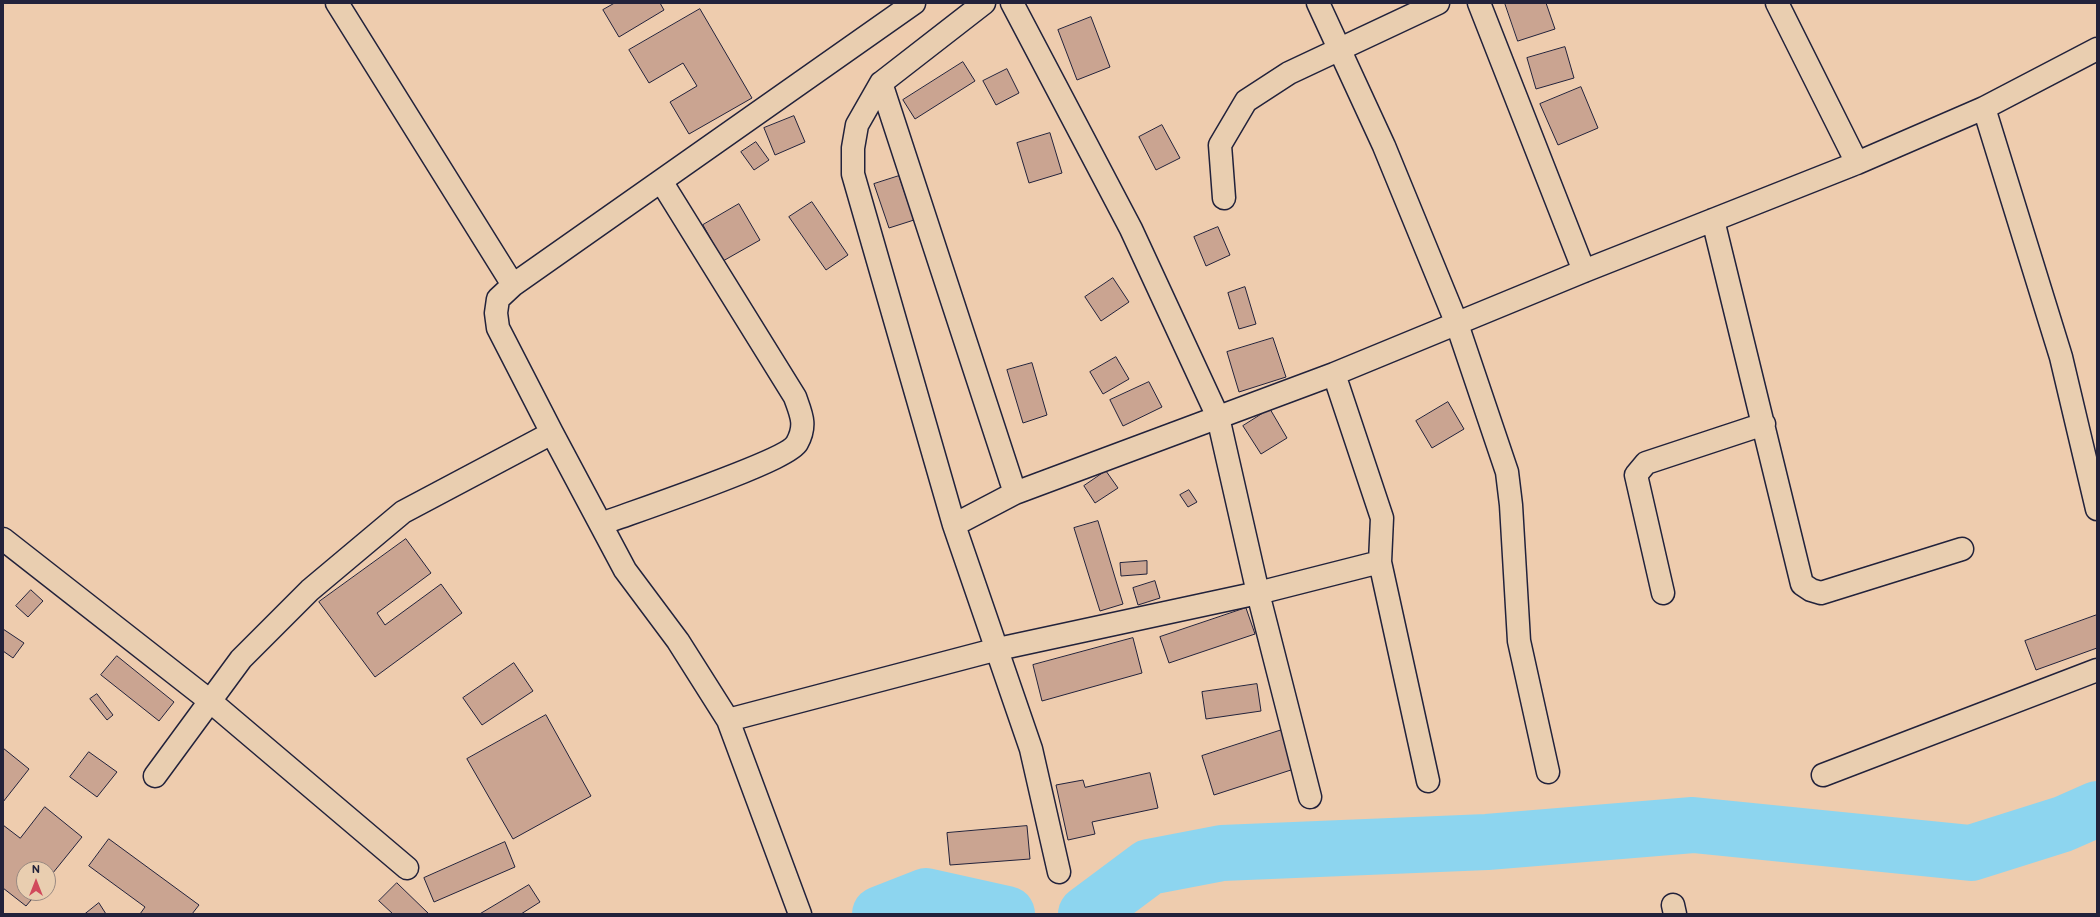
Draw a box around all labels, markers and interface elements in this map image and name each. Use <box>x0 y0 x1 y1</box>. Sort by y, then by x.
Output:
north arrow <box>16 861 56 901</box>
text: N <box>32 863 40 876</box>

